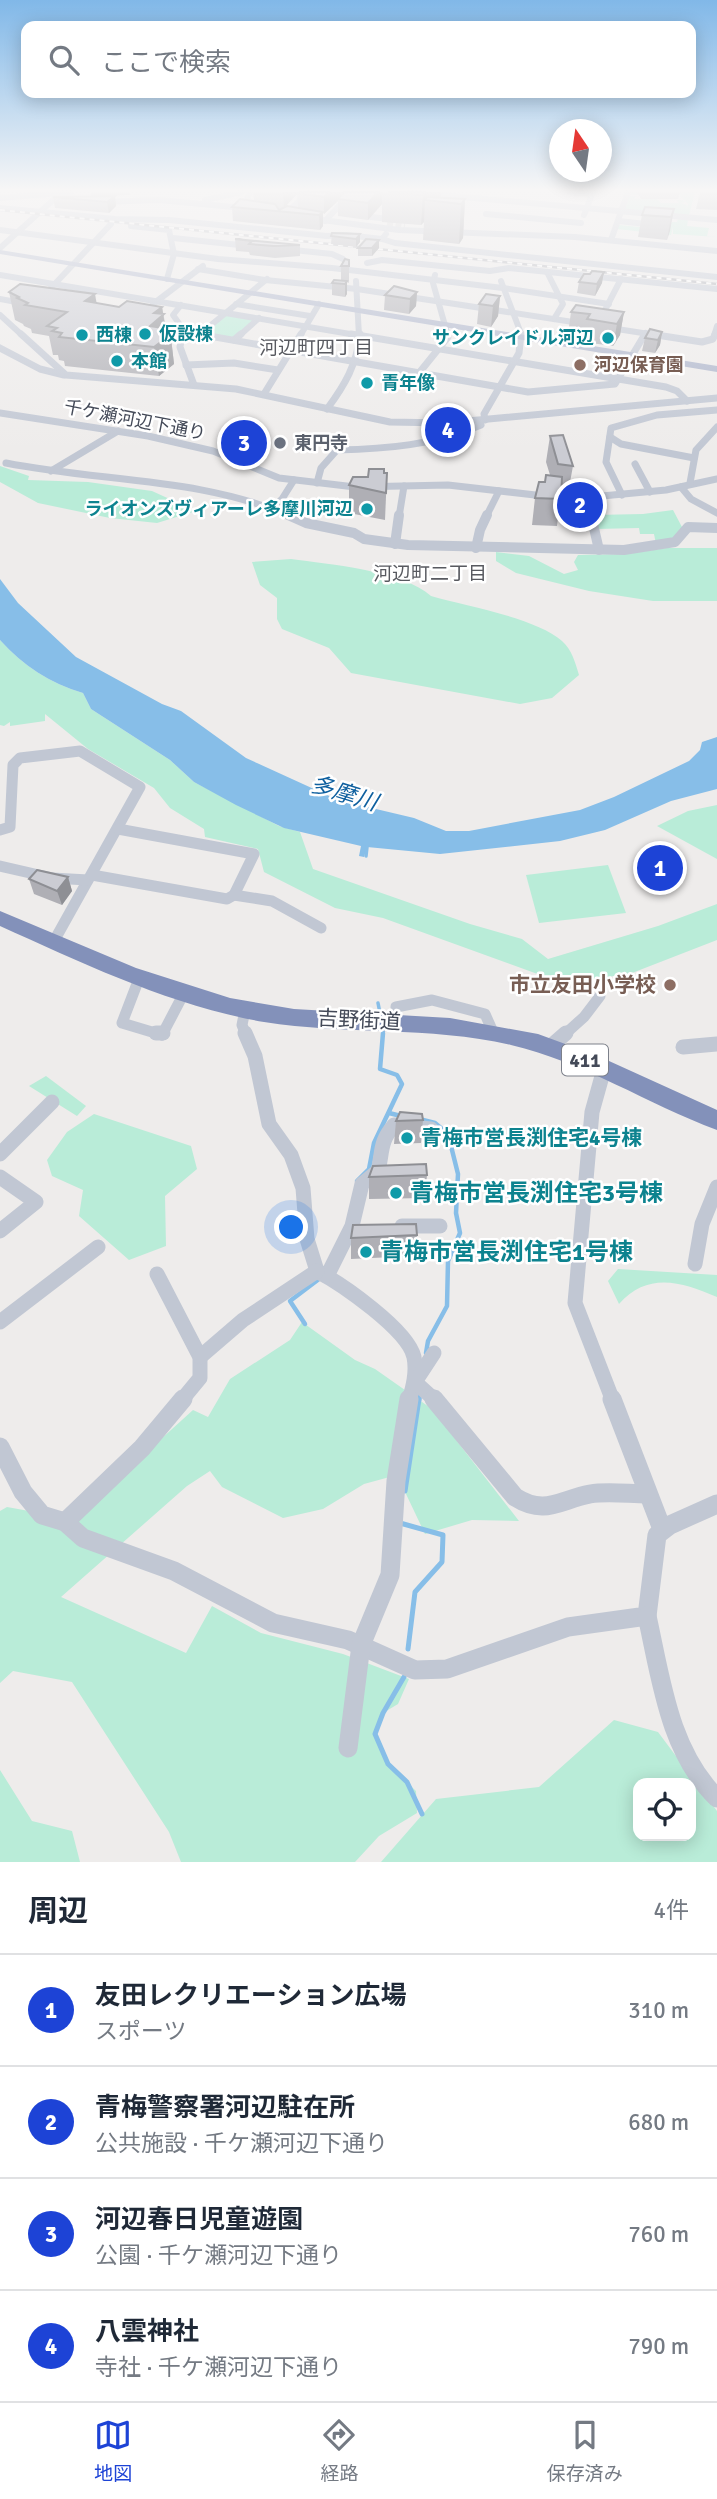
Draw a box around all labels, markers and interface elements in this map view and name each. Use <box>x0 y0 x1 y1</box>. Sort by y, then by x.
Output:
search box <box>21 21 696 98</box>
icon: search <box>45 41 83 79</box>
text: ここで検索 <box>101 47 231 79</box>
north arrow <box>549 119 612 182</box>
place label: 仮設棟 <box>159 323 213 345</box>
place label: 西棟 <box>96 324 132 346</box>
marker: 仮設棟 <box>137 326 153 342</box>
marker: 西棟 <box>74 327 90 343</box>
place label: サンクレイドル河辺 <box>432 327 594 349</box>
marker: サンクレイドル河辺 <box>600 330 616 346</box>
district label: 河辺町四丁目 <box>259 336 373 360</box>
place label: 本館 <box>131 350 167 372</box>
marker: 本館 <box>109 353 125 369</box>
place label: 河辺保育園 <box>594 354 684 376</box>
marker: 河辺保育園 <box>572 357 588 373</box>
place label: 青年像 <box>381 372 435 394</box>
marker: 青年像 <box>359 375 375 391</box>
street label: 千ケ瀬河辺下通り <box>62 395 208 445</box>
pin: 4 <box>425 404 471 456</box>
pin: 3 <box>221 417 267 469</box>
place label: 東円寺 <box>294 432 348 454</box>
marker: 東円寺 <box>272 435 288 451</box>
pin: 2 <box>557 479 603 531</box>
place label: ライオンズヴィアーレ多摩川河辺 <box>84 498 353 520</box>
marker: ライオンズヴィアーレ多摩川河辺 <box>359 501 375 517</box>
district label: 河辺町二丁目 <box>373 562 487 586</box>
water label: 多摩川 <box>307 770 384 818</box>
pin: 1 <box>637 842 683 894</box>
place label: 市立友田小学校 <box>509 972 656 998</box>
marker: 市立友田小学校 <box>662 977 678 993</box>
street label: 吉野街道 <box>316 1005 402 1035</box>
road number: 411 <box>562 1044 608 1076</box>
place label: 青梅市営長渕住宅4号棟 <box>421 1125 642 1151</box>
marker: 青梅市営長渕住宅4号棟 <box>399 1130 415 1146</box>
place label: 青梅市営長渕住宅3号棟 <box>410 1178 663 1208</box>
marker: 青梅市営長渕住宅3号棟 <box>388 1185 404 1201</box>
your location <box>274 1210 308 1244</box>
place label: 青梅市営長渕住宅1号棟 <box>380 1237 633 1267</box>
marker: 青梅市営長渕住宅1号棟 <box>358 1244 374 1260</box>
map controls <box>633 1778 696 1841</box>
button: locate <box>633 1778 696 1841</box>
text: 周辺 <box>28 1893 88 1930</box>
text: 4件 <box>654 1896 689 1925</box>
text: 友田レクリエーション広場 <box>95 1980 406 2012</box>
text: 1 <box>45 1996 57 2025</box>
text: 310 m <box>628 1996 689 2025</box>
text: スポーツ <box>95 2017 187 2046</box>
text: 青梅警察署河辺駐在所 <box>95 2092 355 2124</box>
text: 2 <box>45 2108 57 2137</box>
text: 680 m <box>628 2108 689 2137</box>
text: 公共施設 · 千ケ瀬河辺下通り <box>95 2129 388 2158</box>
text: 河辺春日児童遊園 <box>95 2204 303 2236</box>
text: 3 <box>45 2220 57 2249</box>
text: 760 m <box>628 2220 689 2249</box>
text: 公園 · 千ケ瀬河辺下通り <box>95 2241 342 2270</box>
text: 八雲神社 <box>95 2316 199 2348</box>
text: 4 <box>45 2332 57 2361</box>
text: 790 m <box>628 2332 689 2361</box>
text: 寺社 · 千ケ瀬河辺下通り <box>95 2353 342 2382</box>
tab: 地図 <box>94 2416 132 2486</box>
tab: 経路 <box>320 2416 359 2486</box>
tab: 保存済み <box>547 2416 623 2486</box>

